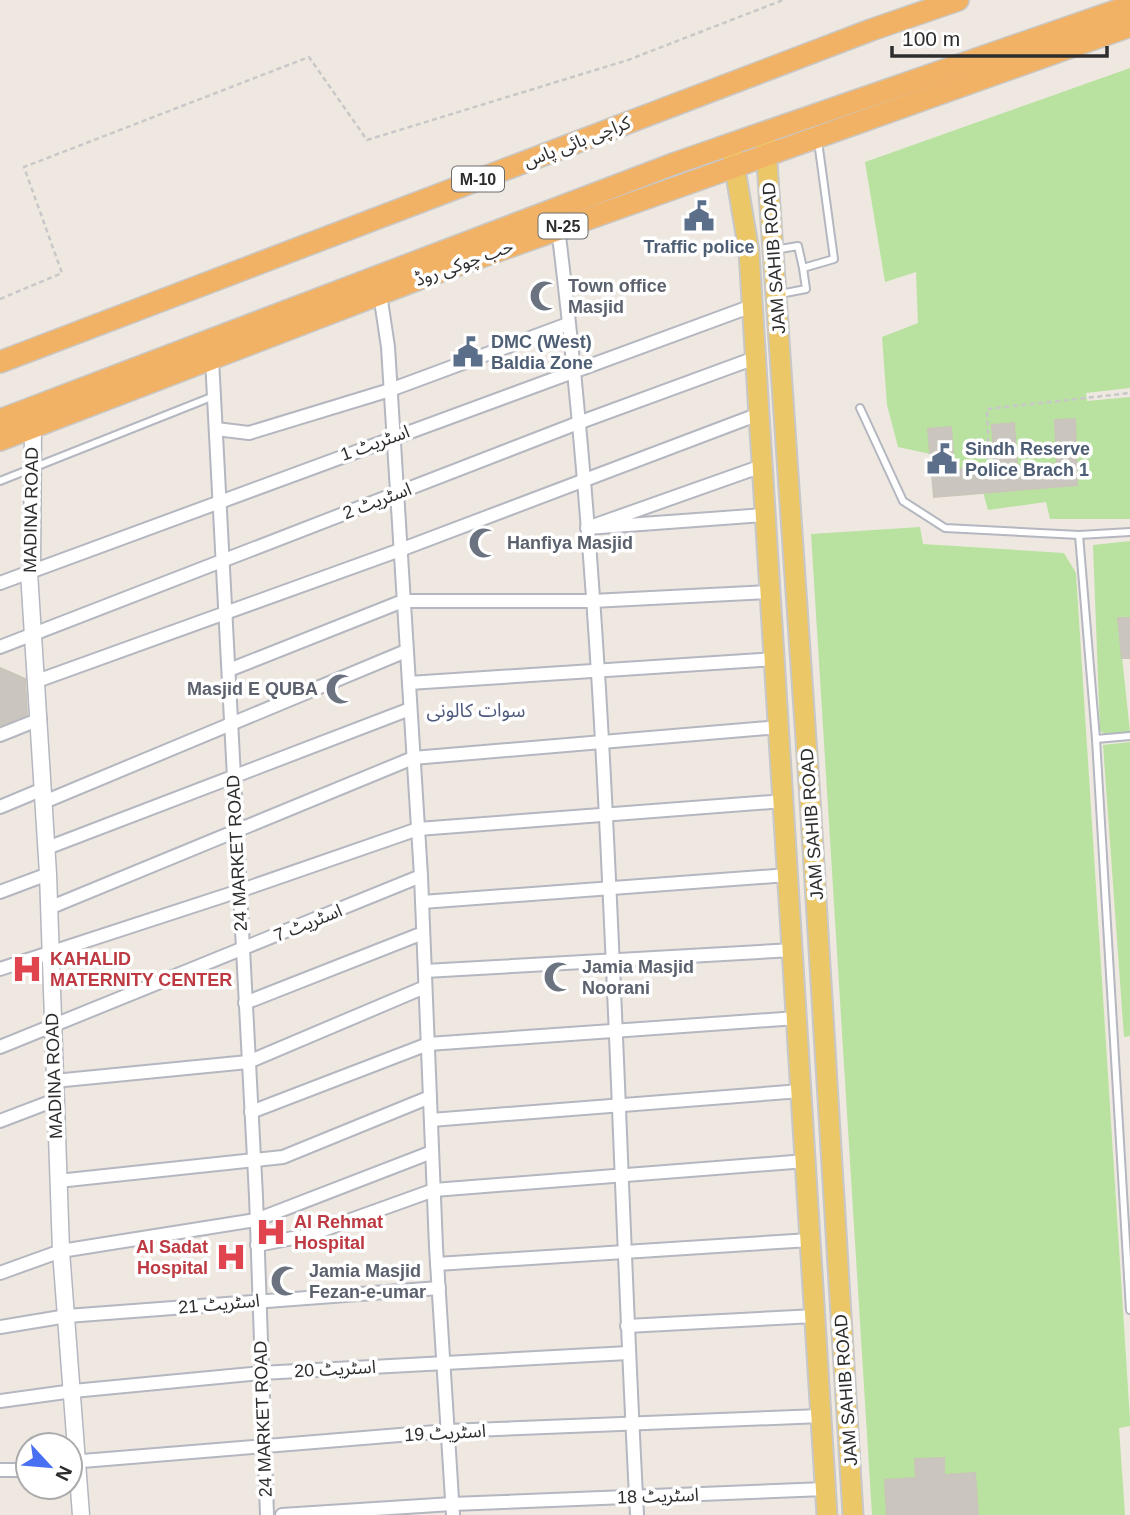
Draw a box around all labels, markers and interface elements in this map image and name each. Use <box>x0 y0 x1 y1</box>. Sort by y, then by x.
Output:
scale bar <box>892 14 1107 58</box>
text: 100 m <box>902 27 960 50</box>
street label: کراچی بائی پاس <box>521 112 634 173</box>
road number: M-10 <box>452 167 504 192</box>
street label: JAM SAHIB ROAD <box>759 181 789 335</box>
public building icon: Traffic police <box>682 199 716 233</box>
road number: N-25 <box>538 214 588 238</box>
street label: حب چوکی روڈ <box>412 236 516 291</box>
place label: Traffic police <box>643 237 755 257</box>
place label: Town office Masjid <box>568 276 667 317</box>
mosque icon: Town office Masjid <box>528 279 562 313</box>
place label: DMC (West) Baldia Zone <box>491 332 593 373</box>
public building icon: DMC (West) Baldia Zone <box>451 335 485 369</box>
street label: اسٹریٹ 1 <box>338 421 412 466</box>
place label: Sindh Reserve Police Brach 1 <box>965 439 1090 480</box>
public building icon: Sindh Reserve Police Brach 1 <box>925 442 959 476</box>
street label: MADINA ROAD <box>20 447 42 573</box>
street label: اسٹریٹ 2 <box>340 479 414 524</box>
mosque icon: Hanfiya Masjid <box>467 526 501 560</box>
place label: Hanfiya Masjid <box>507 533 633 553</box>
mosque icon: Masjid E QUBA <box>324 672 358 706</box>
place label: Masjid E QUBA <box>187 679 318 699</box>
district label: سوات کالونی <box>427 700 525 722</box>
street label: JAM SAHIB ROAD <box>797 747 827 901</box>
street label: 24 MARKET ROAD <box>223 774 251 932</box>
street label: اسٹریٹ 7 <box>271 900 345 947</box>
place label: KAHALID MATERNITY CENTER <box>50 949 232 990</box>
hospital icon: KAHALID MATERNITY CENTER <box>10 952 44 986</box>
place label: Jamia Masjid Noorani <box>582 957 694 998</box>
mosque icon: Jamia Masjid Noorani <box>542 960 576 994</box>
street label: MADINA ROAD <box>42 1013 66 1139</box>
place label: Al Rehmat Hospital <box>294 1212 383 1253</box>
hospital icon: Al Rehmat Hospital <box>254 1215 288 1249</box>
place label: Al Sadat Hospital <box>136 1237 208 1278</box>
hospital icon: Al Sadat Hospital <box>214 1240 248 1274</box>
place label: Jamia Masjid Fezan-e-umar <box>309 1261 426 1302</box>
mosque icon: Jamia Masjid Fezan-e-umar <box>269 1264 303 1298</box>
street label: اسٹریٹ 21 <box>177 1290 261 1319</box>
street label: JAM SAHIB ROAD <box>831 1313 861 1467</box>
street label: 24 MARKET ROAD <box>250 1340 276 1498</box>
street label: اسٹریٹ 20 <box>294 1357 376 1382</box>
street label: اسٹریٹ 19 <box>404 1421 486 1446</box>
north arrow <box>14 1431 84 1501</box>
text: N <box>51 1462 76 1484</box>
street label: اسٹریٹ 18 <box>617 1485 699 1508</box>

